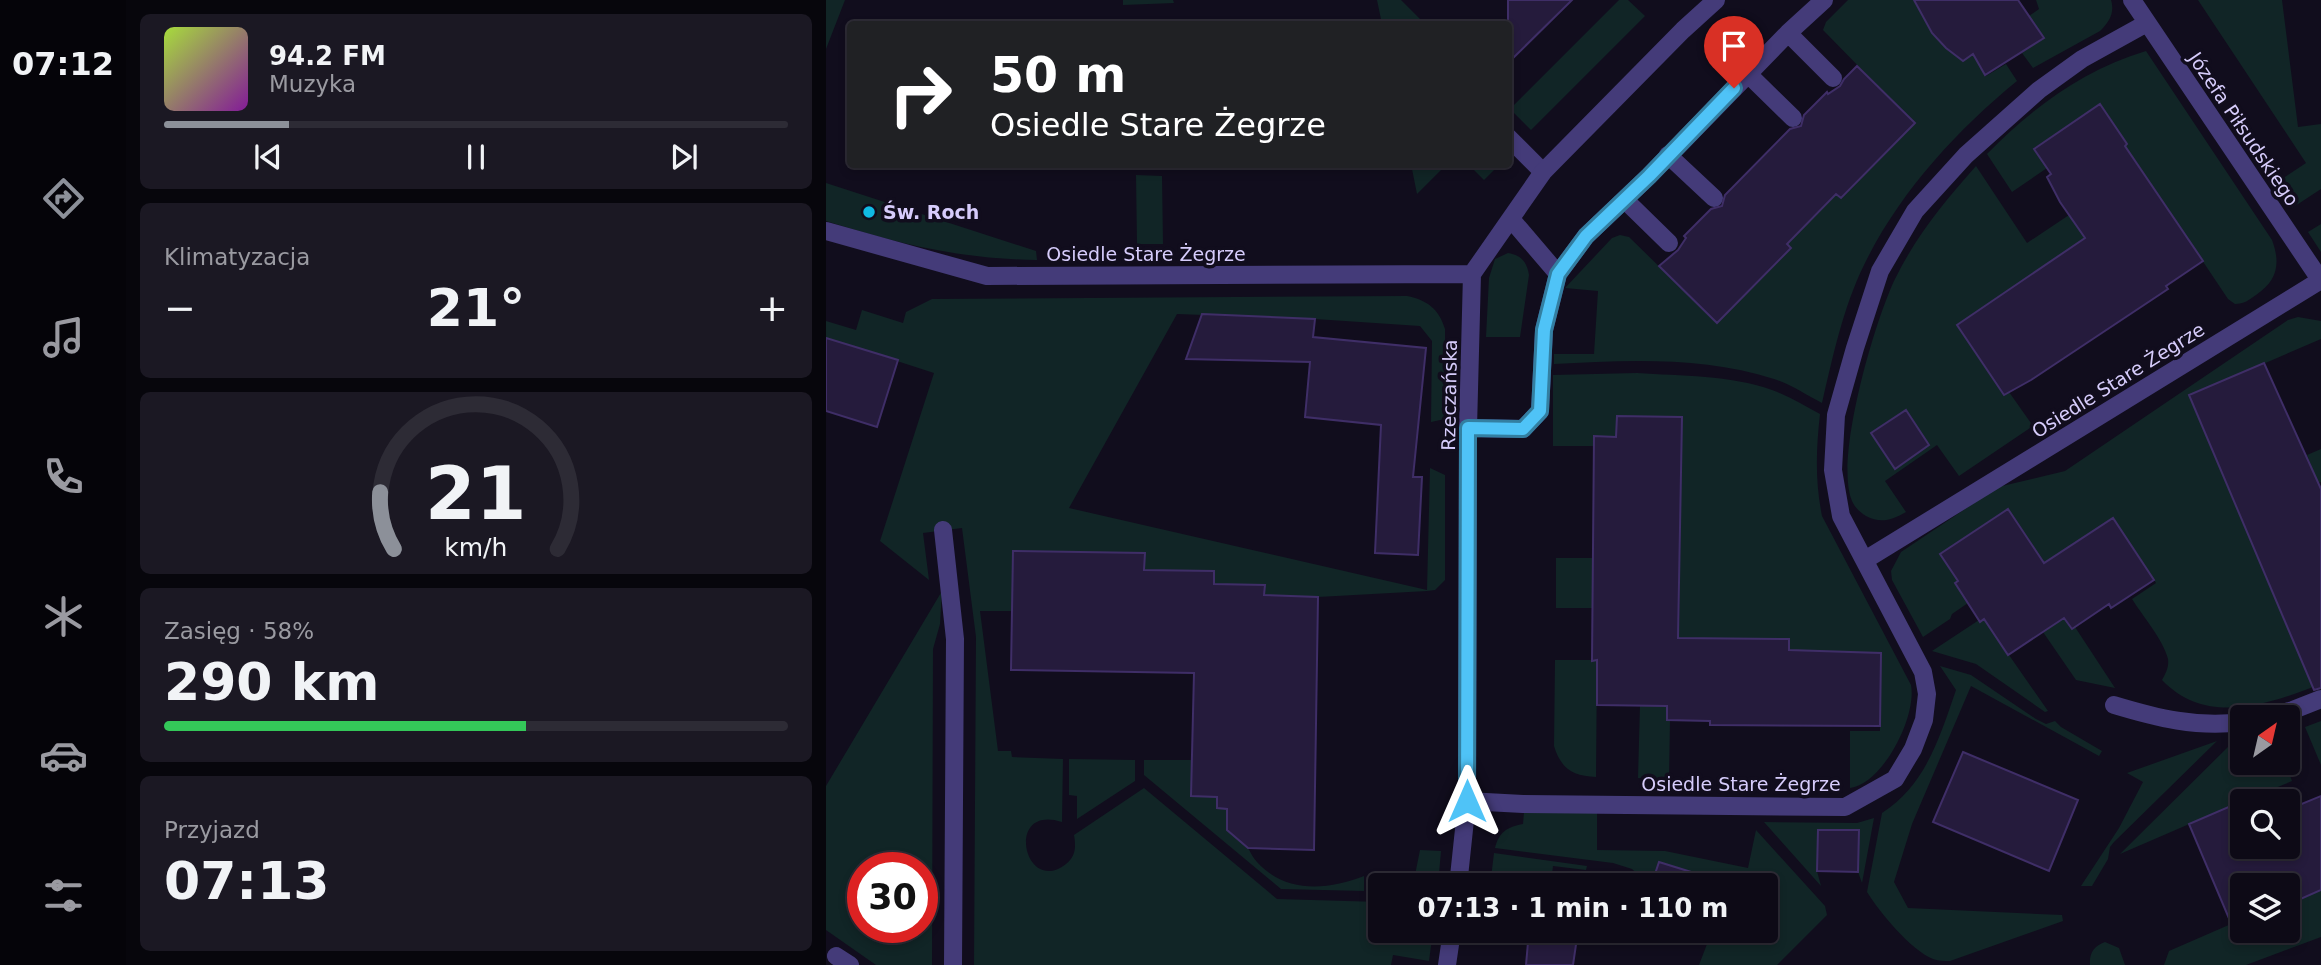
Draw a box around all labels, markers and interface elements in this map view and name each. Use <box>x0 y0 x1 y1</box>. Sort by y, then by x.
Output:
pin <box>1704 16 1764 88</box>
icon: arrive <box>1715 27 1753 65</box>
text: 94.2 FM <box>269 41 386 71</box>
text: 07:12 <box>12 45 114 83</box>
text: 50 m <box>990 47 1126 104</box>
street label: Józefa Piłsudskiego <box>2184 47 2304 210</box>
icon: right <box>875 49 966 140</box>
text: Muzyka <box>269 71 356 97</box>
text: Osiedle Stare Żegrze <box>990 106 1326 144</box>
icon: previous <box>249 138 287 176</box>
icon: pause <box>457 138 495 176</box>
icon: next <box>665 138 703 176</box>
icon: directions <box>39 174 88 223</box>
place label: Św. Roch <box>883 200 979 223</box>
marker: Św. Roch <box>861 204 877 220</box>
street label: Osiedle Stare Żegrze <box>1046 243 1246 265</box>
text: Klimatyzacja <box>164 244 310 270</box>
text: 21° <box>427 278 525 338</box>
text: − <box>164 286 196 330</box>
text: + <box>756 286 788 330</box>
icon: music <box>39 313 88 362</box>
street label: Osiedle Stare Żegrze <box>2028 318 2208 442</box>
street label: Rzeczańska <box>1437 339 1461 451</box>
text: 21 <box>425 451 527 536</box>
icon: phone <box>39 452 88 501</box>
text: km/h <box>444 532 508 561</box>
icon: climate <box>39 592 88 641</box>
text: Zasięg · 58% <box>164 618 314 644</box>
text: 290 km <box>164 652 379 712</box>
north arrow <box>2230 705 2300 775</box>
map controls <box>2230 705 2300 943</box>
icon: car <box>39 731 88 780</box>
position arrow <box>1430 764 1504 838</box>
street label: Osiedle Stare Żegrze <box>1641 773 1841 795</box>
button: search <box>2230 789 2300 859</box>
text: Przyjazd <box>164 817 260 843</box>
text: 07:13 <box>164 851 330 911</box>
speed limit sign: 30 <box>847 852 938 943</box>
icon: filters <box>39 871 88 920</box>
button: layers <box>2230 873 2300 943</box>
text: 07:13 · 1 min · 110 m <box>1418 893 1728 923</box>

